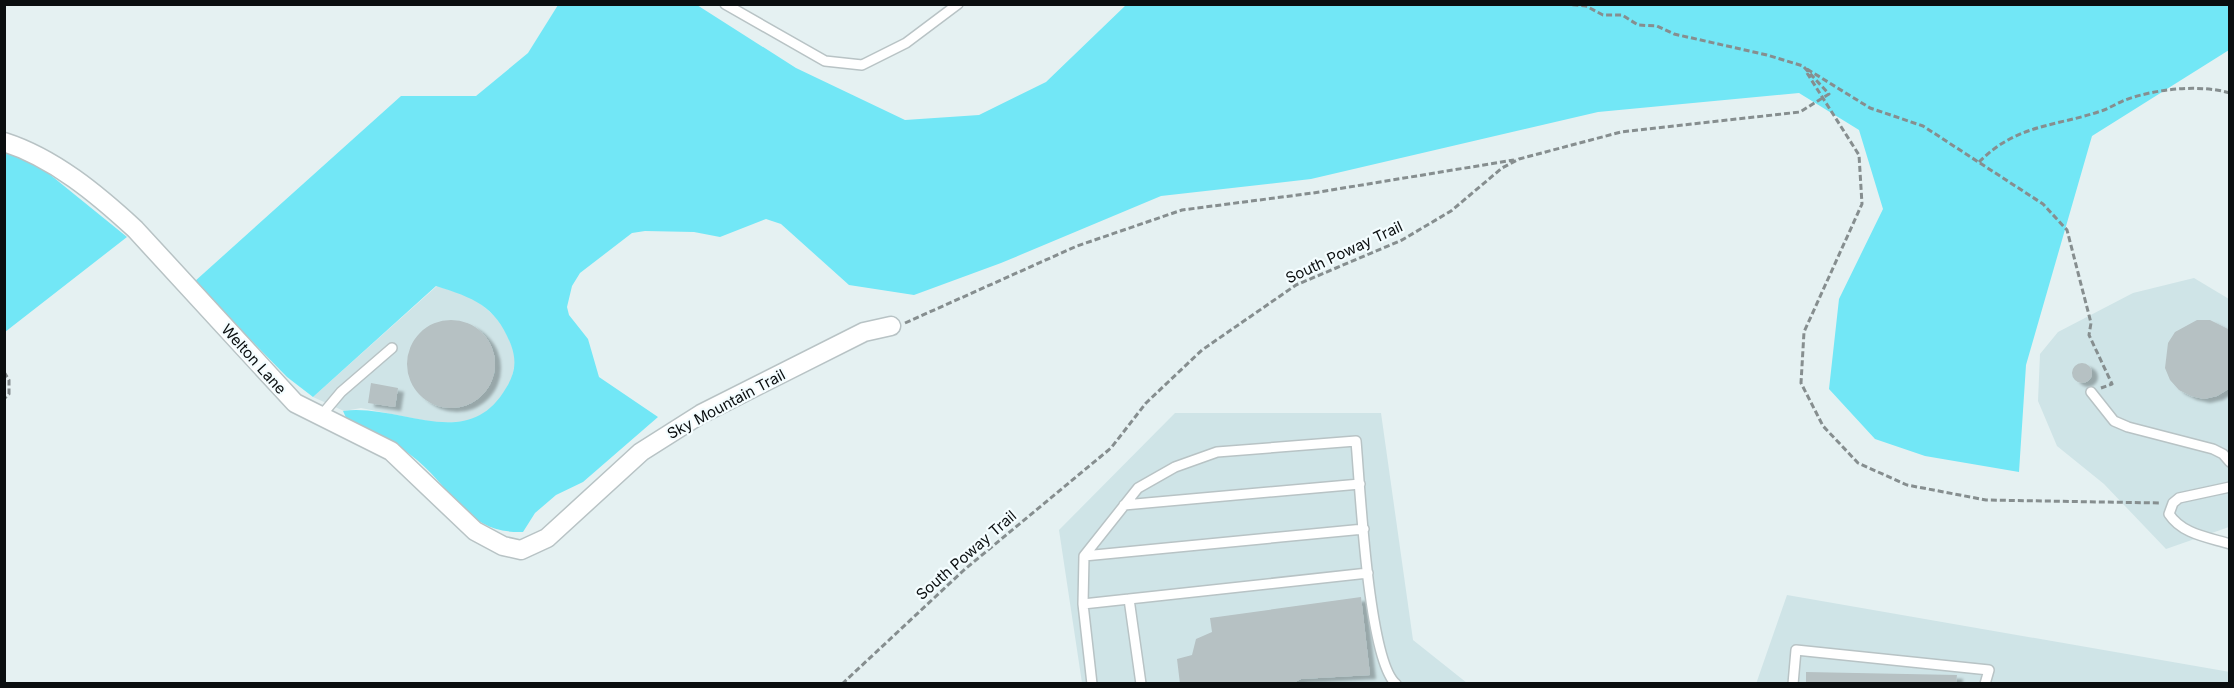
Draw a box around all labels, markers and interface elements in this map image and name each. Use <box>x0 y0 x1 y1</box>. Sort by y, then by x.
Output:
street label: South Poway Trail <box>1282 217 1406 287</box>
street label: Welton Lane <box>218 320 290 398</box>
street label: Sky Mountain Trail <box>664 365 788 443</box>
street label: South Poway Trail <box>912 506 1020 604</box>

